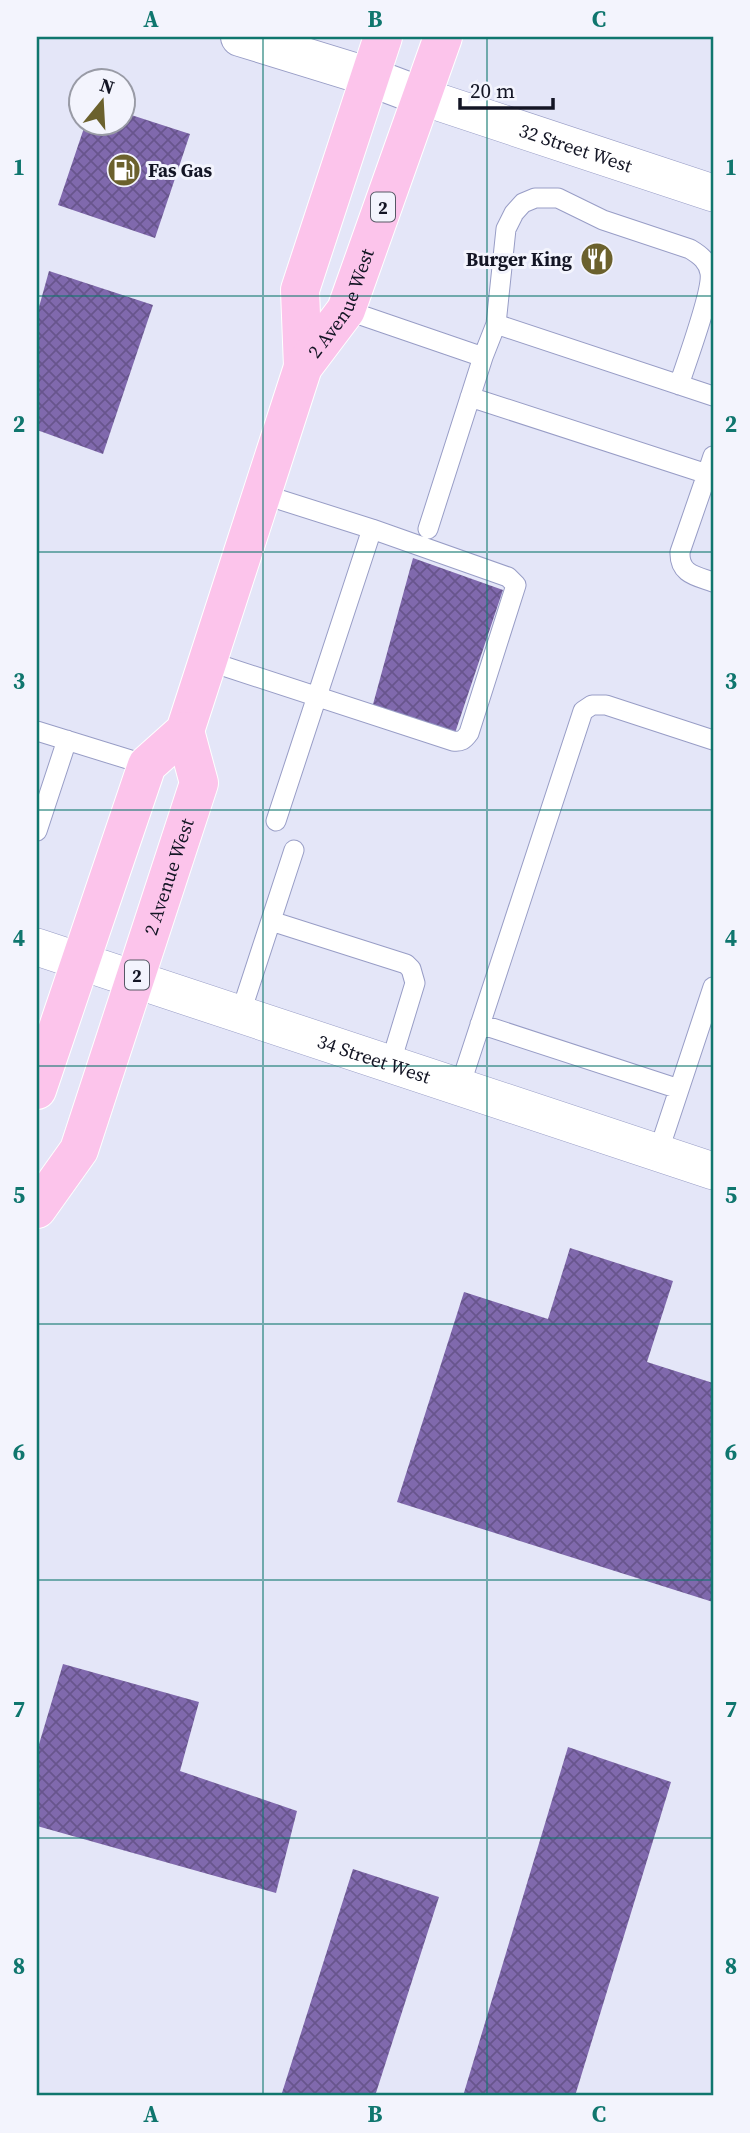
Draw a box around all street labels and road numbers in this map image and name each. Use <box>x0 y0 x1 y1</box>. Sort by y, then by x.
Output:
street label: 32 Street West <box>516 117 637 179</box>
road number: 2 <box>371 192 395 222</box>
street label: 2 Avenue West <box>301 244 380 363</box>
street label: 2 Avenue West <box>137 814 200 938</box>
road number: 2 <box>125 960 149 990</box>
street label: 34 Street West <box>314 1028 435 1090</box>

